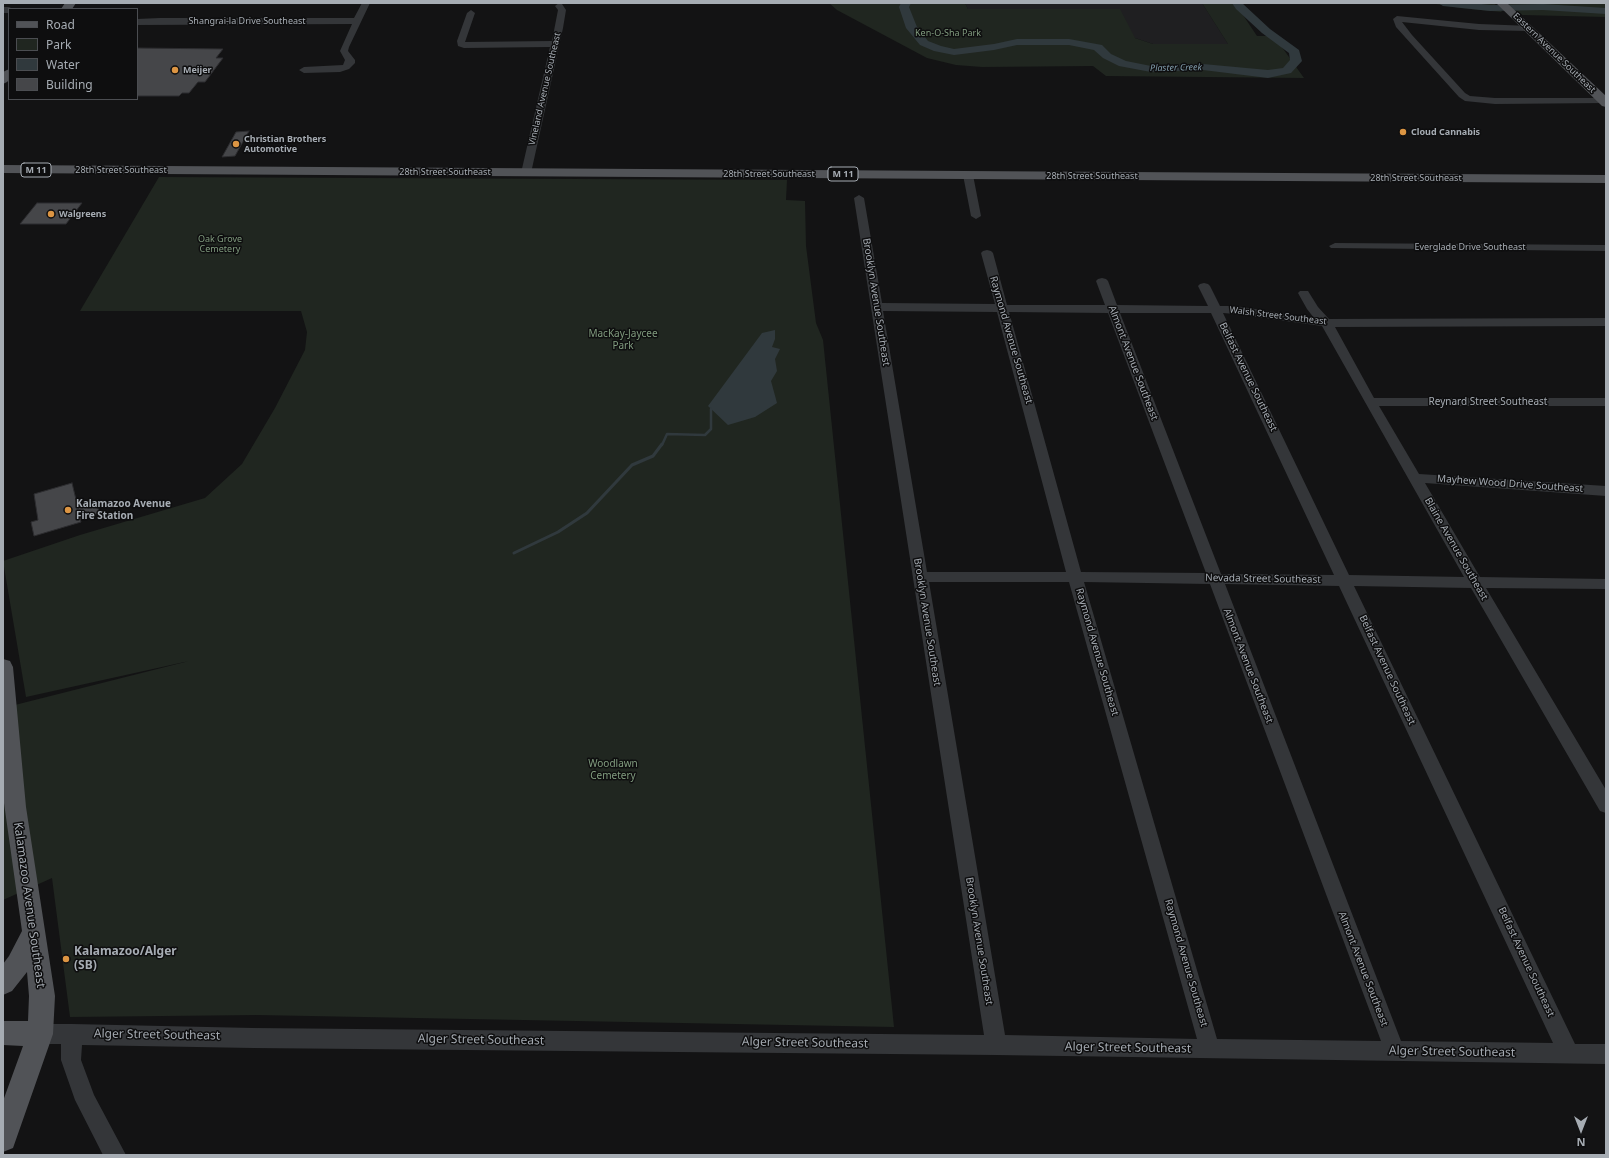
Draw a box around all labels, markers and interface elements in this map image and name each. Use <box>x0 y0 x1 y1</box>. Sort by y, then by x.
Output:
legend <box>8 8 138 100</box>
street label: Eastern Avenue Southeast <box>1510 11 1598 95</box>
text: Road <box>46 16 75 33</box>
street label: Shangrai-la Drive Southeast <box>188 16 306 26</box>
park label: Ken-O-Sha Park <box>915 28 981 38</box>
street label: Vineland Avenue Southeast <box>527 31 563 147</box>
text: Park <box>46 36 71 53</box>
text: Water <box>46 56 80 73</box>
water label: Plaster Creek <box>1150 62 1202 74</box>
marker: Meijer <box>170 65 180 75</box>
place label: Meijer <box>183 65 212 75</box>
text: Building <box>46 76 93 93</box>
marker: Cloud Cannabis <box>1398 127 1408 137</box>
place label: Cloud Cannabis <box>1411 127 1480 137</box>
place label: Christian Brothers Automotive <box>244 134 326 155</box>
marker: Christian Brothers Automotive <box>231 139 241 149</box>
road number: M 11 <box>21 163 51 177</box>
street label: 28th Street Southeast <box>75 165 167 175</box>
street label: 28th Street Southeast <box>399 167 491 177</box>
road number: M 11 <box>828 167 858 181</box>
street label: 28th Street Southeast <box>723 169 815 179</box>
street label: 28th Street Southeast <box>1046 171 1138 181</box>
street label: 28th Street Southeast <box>1370 173 1462 183</box>
marker: Walgreens <box>46 209 56 219</box>
place label: Walgreens <box>59 209 106 219</box>
park label: Oak Grove Cemetery <box>198 234 242 255</box>
street label: Brooklyn Avenue Southeast <box>860 237 892 367</box>
street label: Everglade Drive Southeast <box>1414 242 1526 252</box>
street label: Raymond Avenue Southeast <box>987 275 1035 405</box>
street label: Almont Avenue Southeast <box>1106 304 1160 422</box>
street label: Walsh Street Southeast <box>1229 305 1327 327</box>
street label: Belfast Avenue Southeast <box>1216 321 1280 433</box>
park label: MacKay-Jaycee Park <box>588 328 658 352</box>
street label: Reynard Street Southeast <box>1429 396 1547 408</box>
street label: Mayhew Wood Drive Southeast <box>1437 473 1583 495</box>
street label: Blaine Avenue Southeast <box>1422 496 1490 602</box>
place label: Kalamazoo Avenue Fire Station <box>76 498 171 522</box>
marker: Kalamazoo Avenue Fire Station <box>63 505 73 515</box>
street label: Brooklyn Avenue Southeast <box>911 557 943 687</box>
street label: Nevada Street Southeast <box>1205 572 1321 586</box>
street label: Raymond Avenue Southeast <box>1073 587 1121 717</box>
street label: Almont Avenue Southeast <box>1221 607 1275 725</box>
street label: Belfast Avenue Southeast <box>1356 613 1418 727</box>
park label: Woodlawn Cemetery <box>588 758 638 782</box>
street label: Kalamazoo Avenue Southeast <box>10 821 48 989</box>
street label: Brooklyn Avenue Southeast <box>963 876 995 1006</box>
street label: Raymond Avenue Southeast <box>1162 898 1210 1028</box>
street label: Belfast Avenue Southeast <box>1495 905 1557 1019</box>
street label: Almont Avenue Southeast <box>1336 910 1390 1028</box>
place label: Kalamazoo/Alger (SB) <box>74 945 177 973</box>
marker: Kalamazoo/Alger (SB) <box>61 954 71 964</box>
street label: Alger Street Southeast <box>94 1027 220 1043</box>
street label: Alger Street Southeast <box>418 1032 544 1048</box>
street label: Alger Street Southeast <box>742 1035 868 1051</box>
street label: Alger Street Southeast <box>1065 1040 1191 1056</box>
street label: Alger Street Southeast <box>1389 1044 1515 1060</box>
north arrow <box>1561 1110 1601 1150</box>
text: N <box>1577 1135 1585 1150</box>

